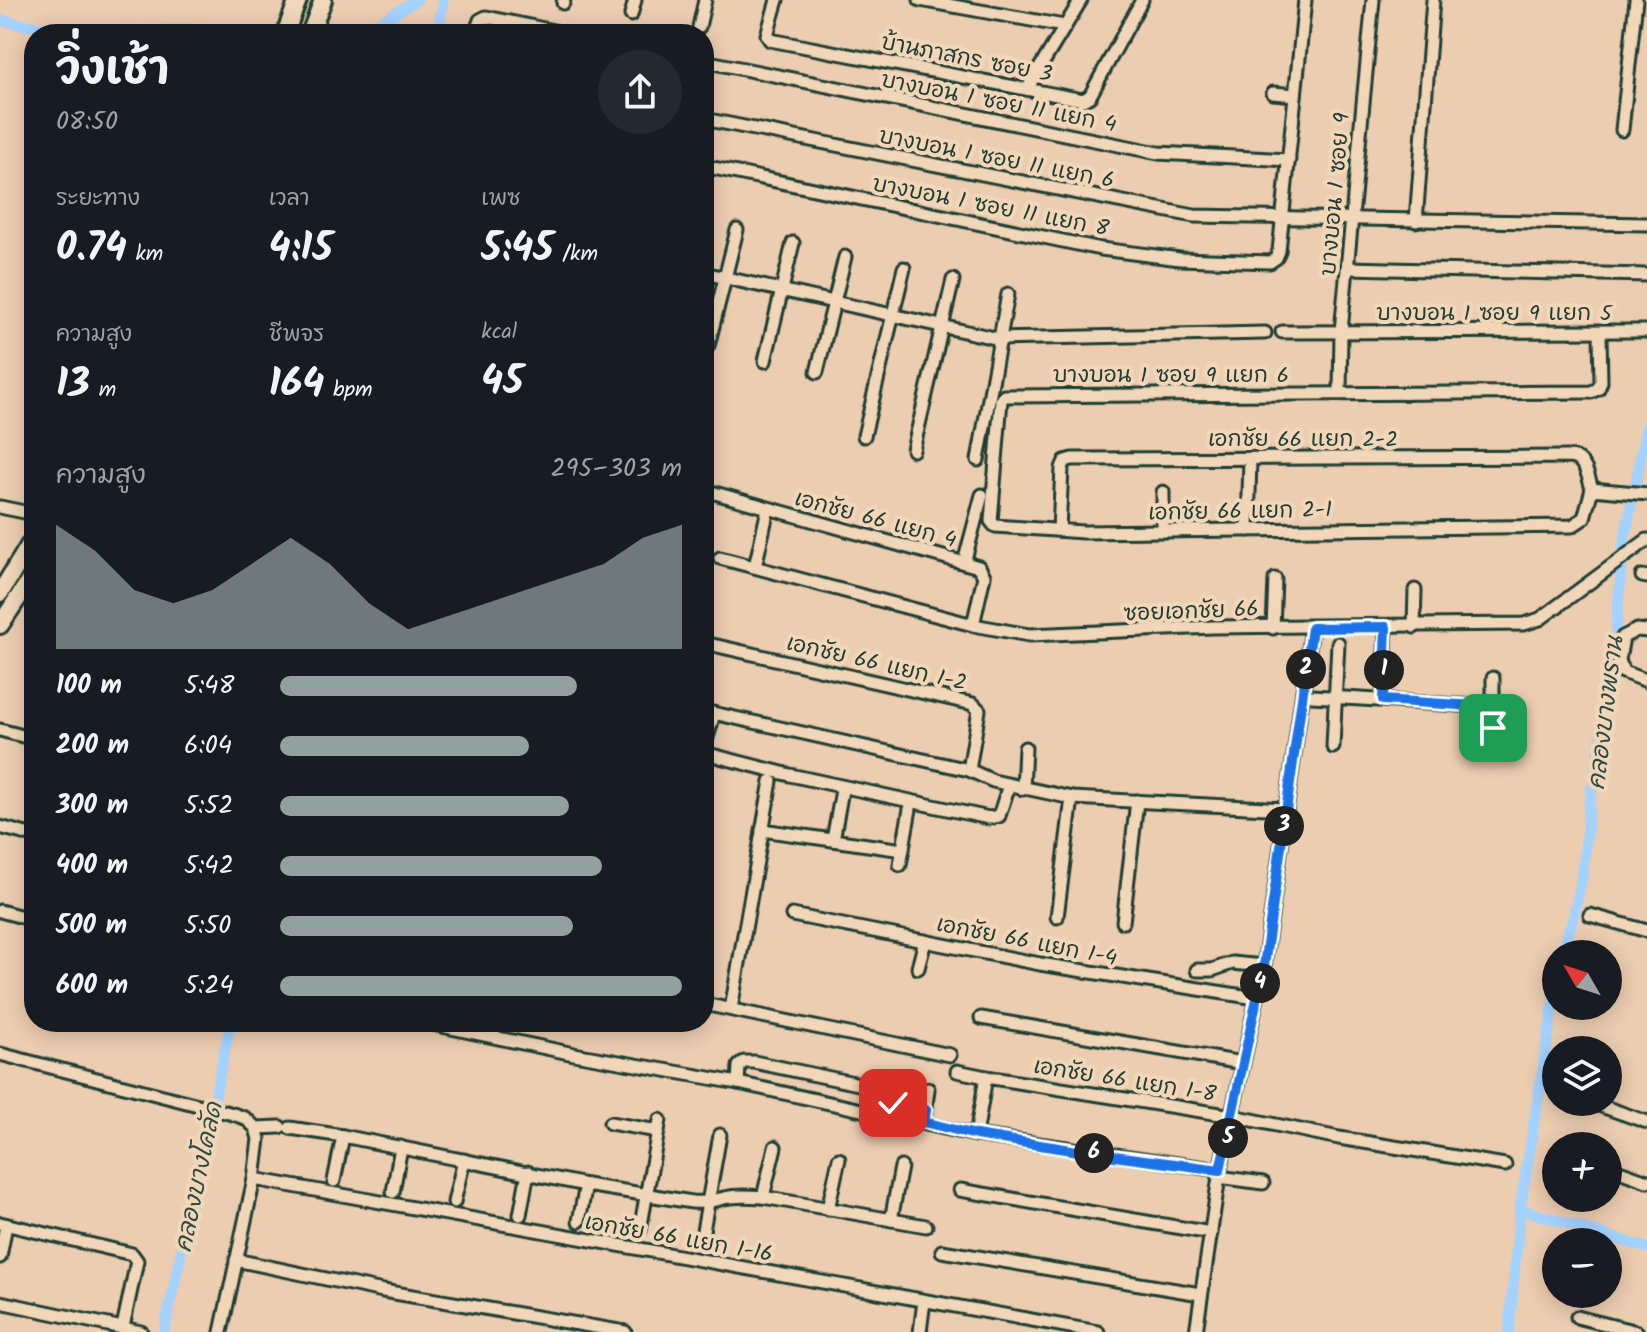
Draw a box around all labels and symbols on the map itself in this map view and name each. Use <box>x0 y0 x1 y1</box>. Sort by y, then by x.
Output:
street label: บ้านภาสกร ซอย 3 <box>878 26 1055 93</box>
street label: บางบอน 1 ซอย 11 แยก 4 <box>878 63 1119 143</box>
street label: บางบอน 1 ซอย 9 <box>1312 111 1361 277</box>
street label: บางบอน 1 ซอย 11 แยก 6 <box>876 119 1117 199</box>
street label: บางบอน 1 ซอย 11 แยก 8 <box>869 167 1112 248</box>
street label: บางบอน 1 ซอย 9 แยก 5 <box>1376 297 1613 332</box>
street label: บางบอน 1 ซอย 9 แยก 6 <box>1053 359 1289 394</box>
street label: เอกชัย 66 แยก 2-2 <box>1208 423 1398 458</box>
street label: เอกชัย 66 แยก 4 <box>790 482 960 559</box>
street label: เอกชัย 66 แยก 2-1 <box>1148 493 1332 532</box>
street label: ซอยเอกชัย 66 <box>1123 593 1259 632</box>
street label: เอกชัย 66 แยก 1-2 <box>783 627 970 702</box>
water label: คลองบางพราน <box>1578 632 1635 792</box>
pin: 2 <box>1286 649 1326 689</box>
pin: 1 <box>1364 650 1404 690</box>
pin <box>1459 694 1527 762</box>
pin: 3 <box>1264 806 1304 846</box>
street label: เอกชัย 66 แยก 1-4 <box>933 908 1120 977</box>
north arrow <box>1542 940 1622 1020</box>
pin: 4 <box>1240 963 1280 1003</box>
street label: เอกชัย 66 แยก 1-8 <box>1031 1050 1219 1113</box>
pin <box>859 1069 927 1137</box>
water label: คลองบางโคลัด <box>165 1097 235 1256</box>
pin: 5 <box>1208 1118 1248 1158</box>
pin: 6 <box>1074 1133 1114 1173</box>
street label: เอกชัย 66 แยก 1-16 <box>582 1206 775 1273</box>

